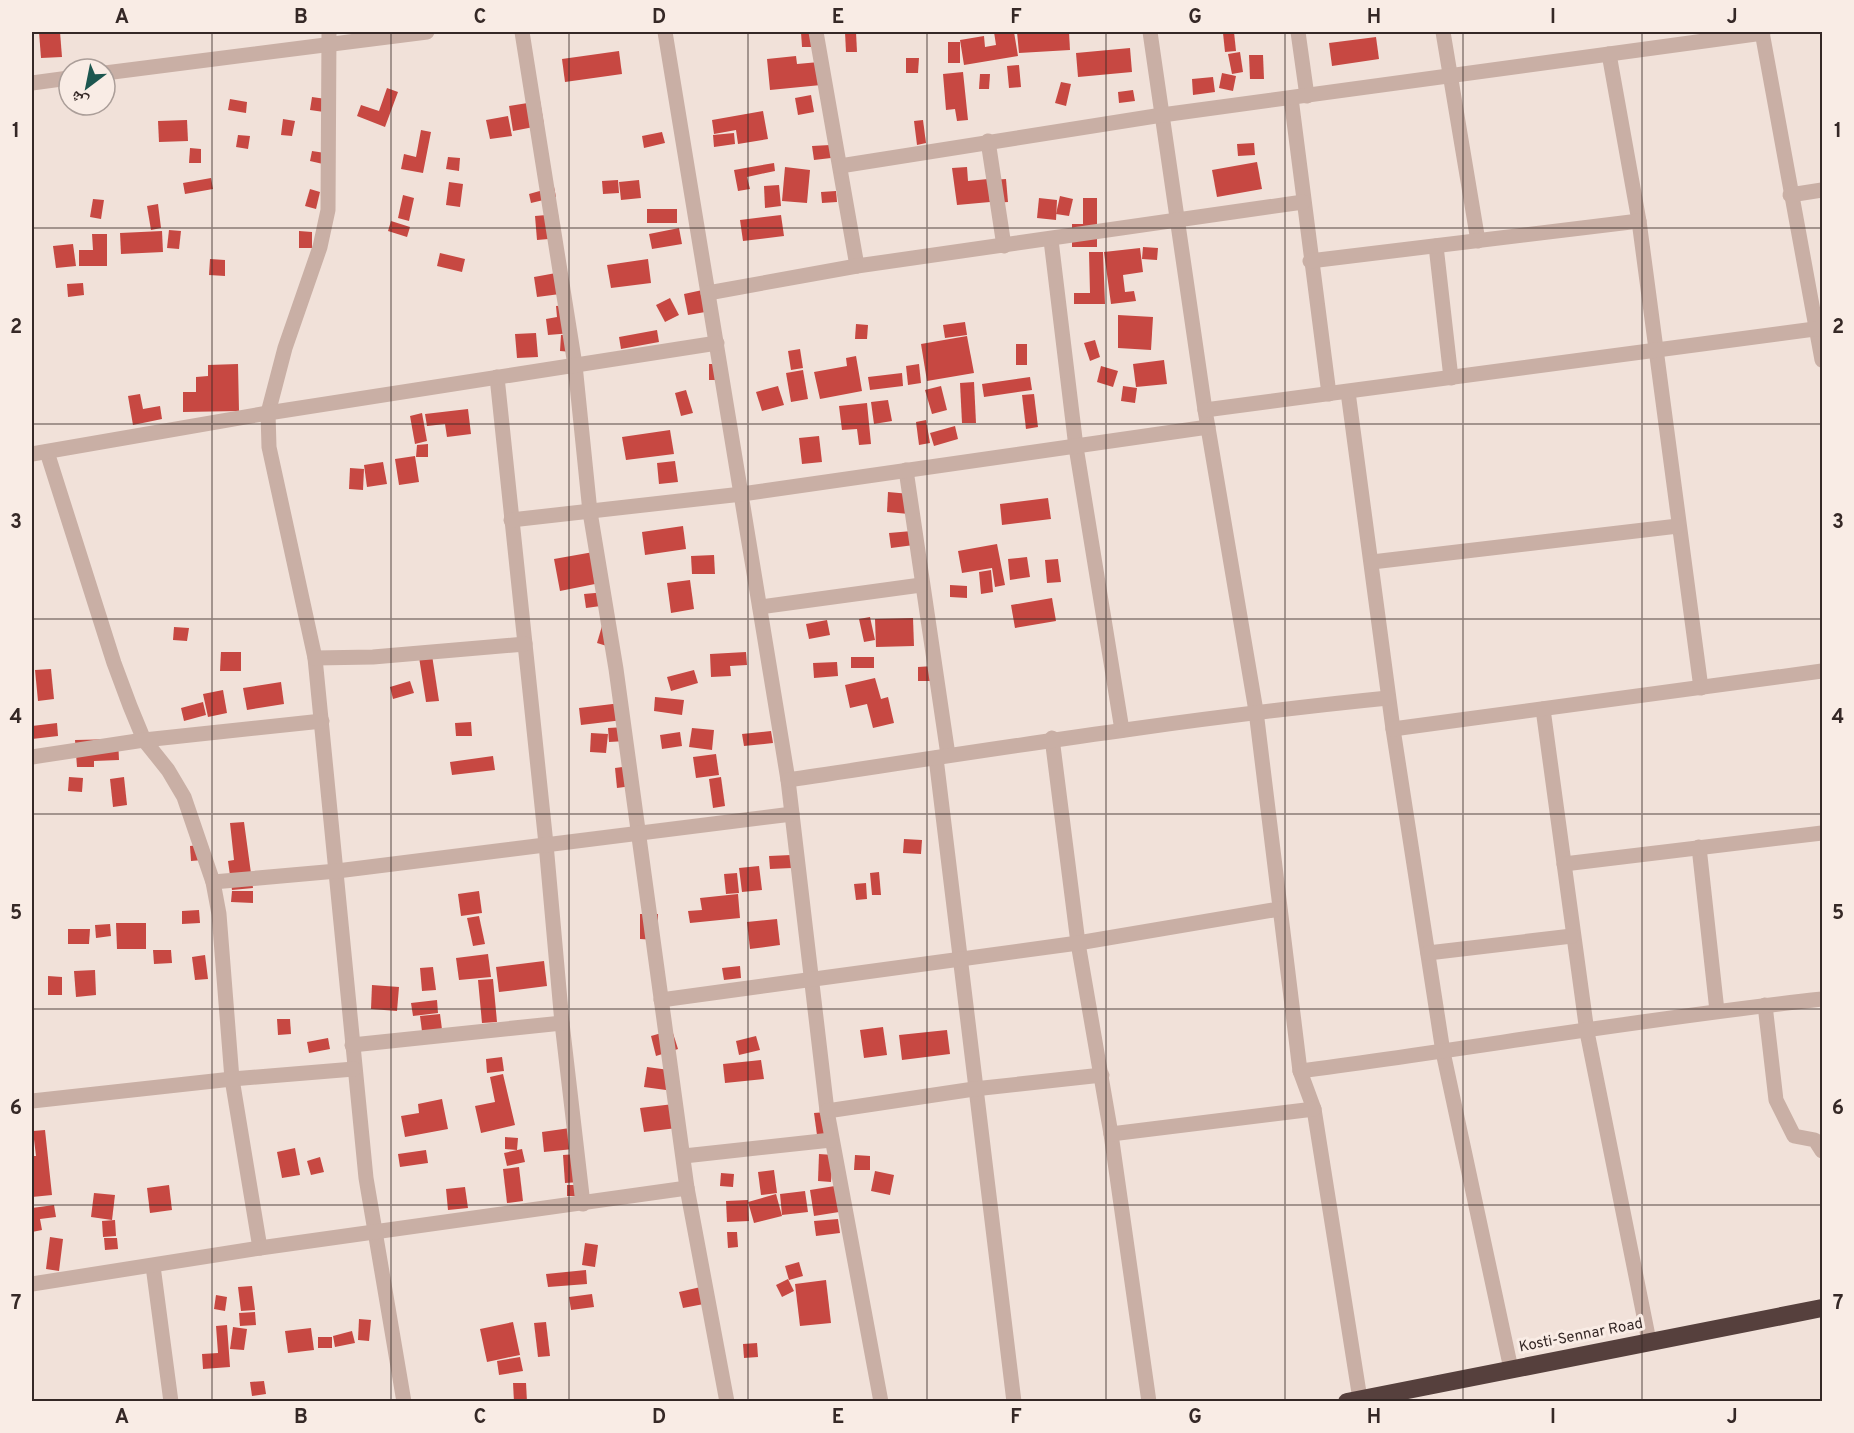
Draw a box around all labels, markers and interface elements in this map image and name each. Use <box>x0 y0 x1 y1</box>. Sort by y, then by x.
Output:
text: A <box>115 5 129 31</box>
text: B <box>294 5 308 31</box>
text: C <box>474 5 486 31</box>
text: D <box>652 5 666 31</box>
text: E <box>832 5 844 31</box>
text: F <box>1010 5 1022 31</box>
text: G <box>1188 5 1202 31</box>
text: H <box>1367 5 1381 31</box>
text: I <box>1550 5 1556 31</box>
text: J <box>1726 5 1738 31</box>
north arrow <box>57 57 117 117</box>
text: ش <box>68 85 93 111</box>
text: 1 <box>12 119 20 145</box>
text: 1 <box>1834 119 1842 145</box>
text: 2 <box>10 315 22 341</box>
text: 2 <box>1832 315 1844 341</box>
text: 3 <box>10 510 22 536</box>
text: 3 <box>1832 510 1844 536</box>
text: 4 <box>10 705 22 731</box>
text: 4 <box>1832 705 1844 731</box>
text: 5 <box>10 901 22 927</box>
text: 5 <box>1832 901 1844 927</box>
text: 6 <box>10 1096 22 1122</box>
text: 6 <box>1832 1096 1844 1122</box>
text: 7 <box>11 1291 21 1317</box>
text: 7 <box>1833 1291 1843 1317</box>
street label: Kosti-Sennar Road <box>1517 1315 1645 1357</box>
text: A <box>115 1405 129 1431</box>
text: B <box>294 1405 308 1431</box>
text: C <box>474 1405 486 1431</box>
text: D <box>652 1405 666 1431</box>
text: E <box>832 1405 844 1431</box>
text: F <box>1010 1405 1022 1431</box>
text: G <box>1188 1405 1202 1431</box>
text: H <box>1367 1405 1381 1431</box>
text: I <box>1550 1405 1556 1431</box>
text: J <box>1726 1405 1738 1431</box>

